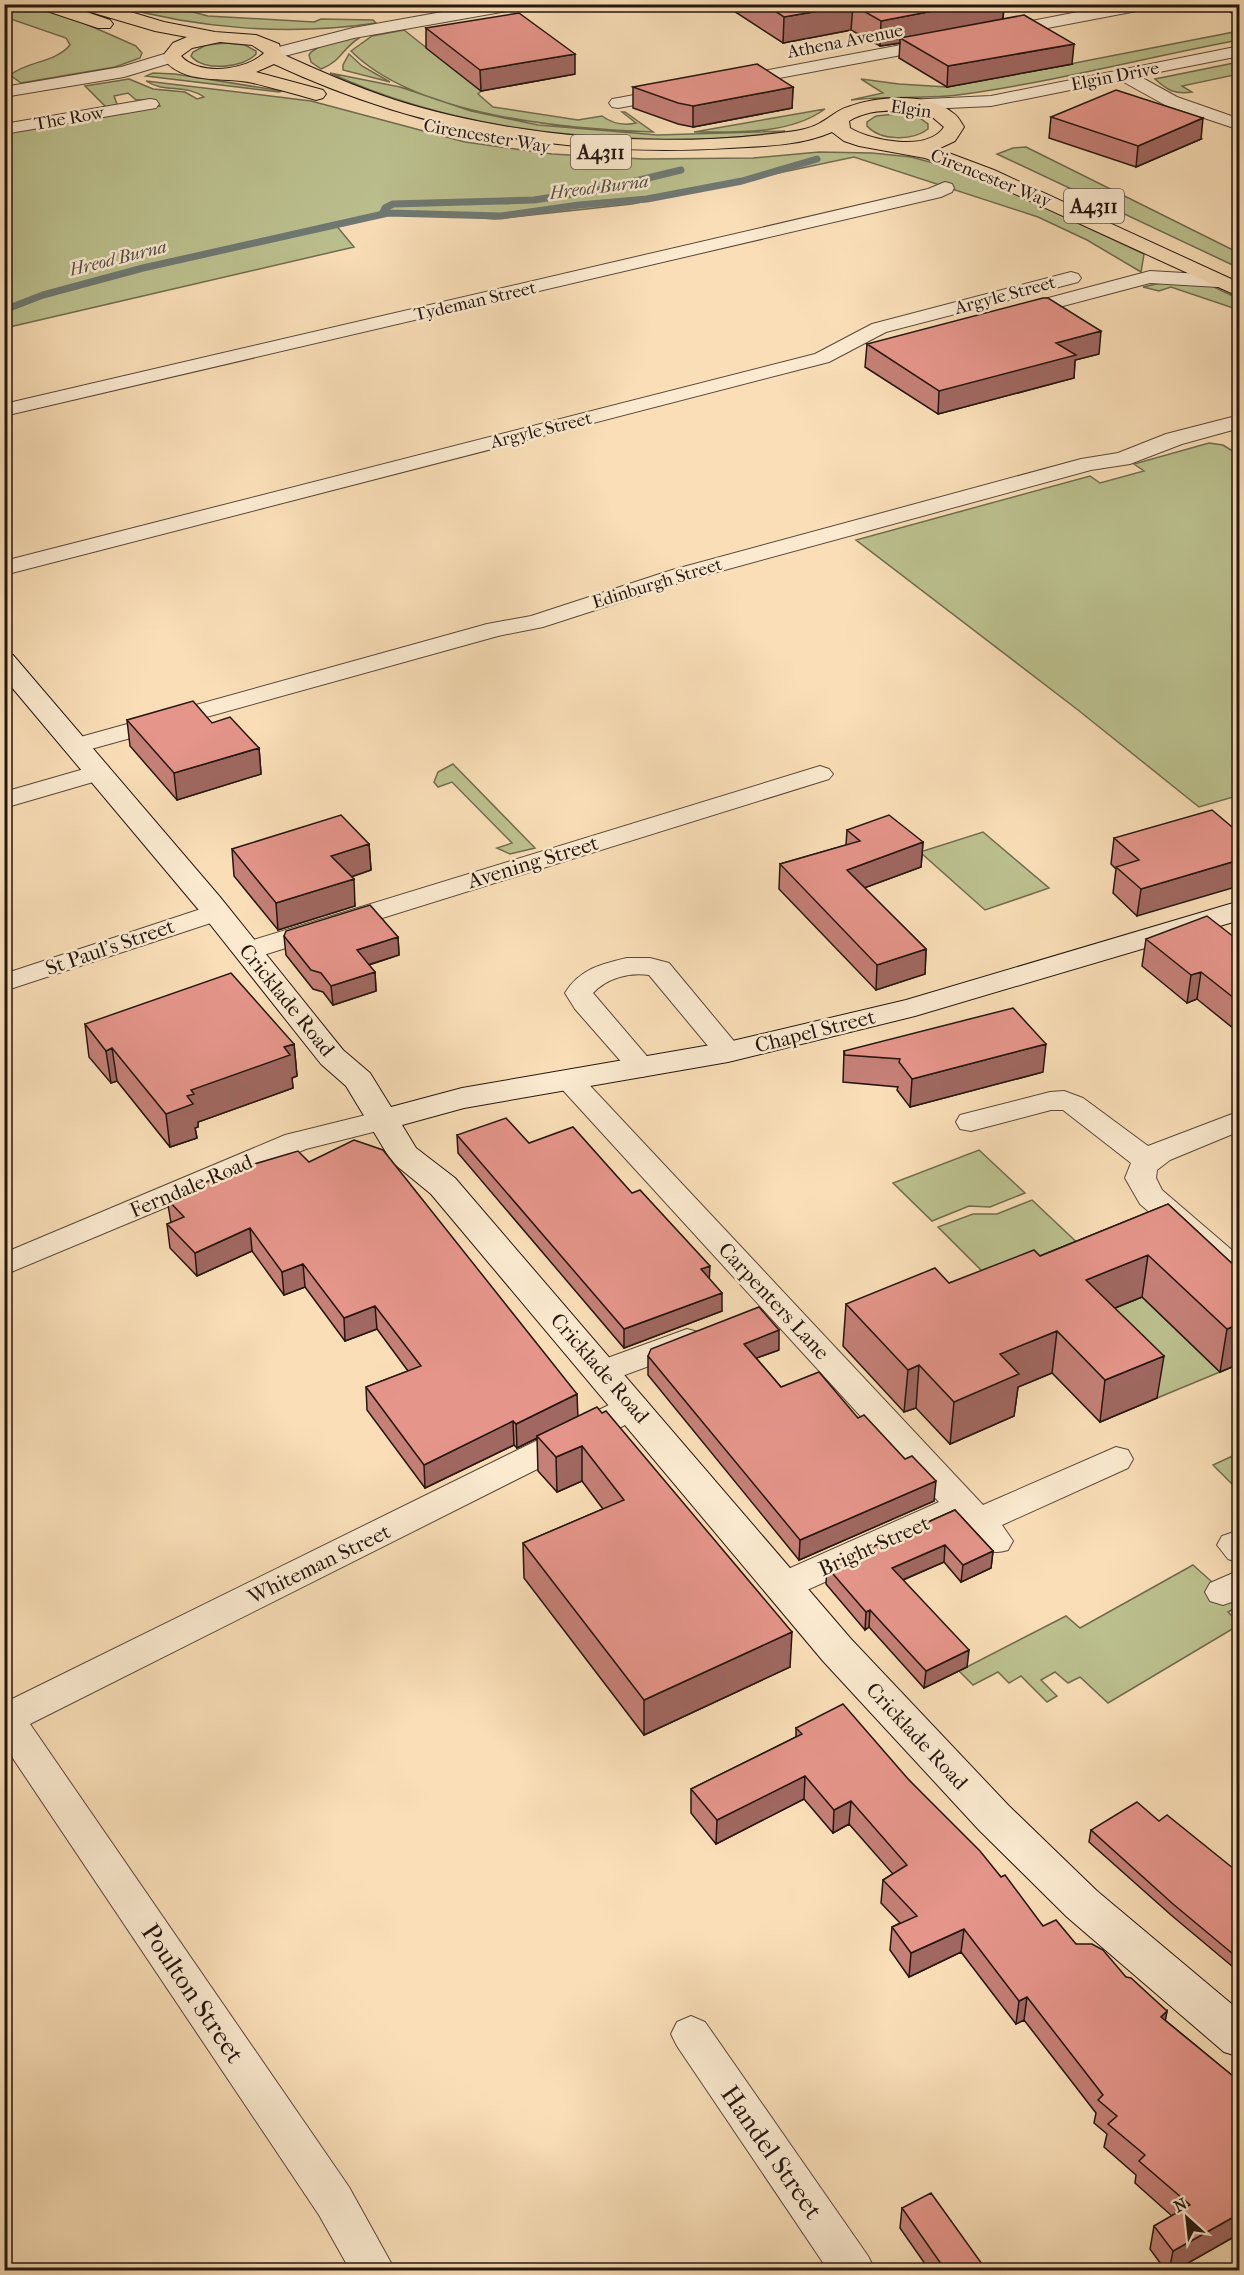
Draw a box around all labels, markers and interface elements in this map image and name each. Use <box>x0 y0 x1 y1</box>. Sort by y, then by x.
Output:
street label: Athena Avenue <box>784 20 905 63</box>
street label: Elgin Drive <box>1069 58 1161 95</box>
street label: Elgin <box>889 96 933 123</box>
street label: The Row <box>33 102 106 135</box>
street label: Cirencester Way <box>422 115 553 158</box>
road number: A4311 <box>571 135 631 169</box>
street label: Cirencester Way <box>927 145 1056 213</box>
water label: Hreod Burna <box>548 171 650 204</box>
road number: A4311 <box>1064 189 1124 223</box>
water label: Hreod Burna <box>66 236 169 281</box>
street label: Argyle Street <box>951 272 1058 319</box>
street label: Tydeman Street <box>412 277 539 326</box>
street label: Argyle Street <box>487 408 594 453</box>
street label: Edinburgh Street <box>590 554 725 613</box>
street label: Avening Street <box>464 831 602 894</box>
street label: St Paul's Street <box>42 914 178 980</box>
street label: Cricklade Road <box>234 939 340 1061</box>
street label: Chapel Street <box>752 1004 878 1058</box>
street label: Ferndale Road <box>126 1149 257 1223</box>
street label: Carpenters Lane <box>714 1238 834 1364</box>
street label: Cricklade Road <box>546 1308 655 1428</box>
street label: Bright Street <box>815 1511 934 1581</box>
street label: Whiteman Street <box>243 1519 395 1609</box>
street label: Cricklade Road <box>861 1677 973 1795</box>
street label: Poulton Street <box>135 1918 251 2069</box>
street label: Handel Street <box>714 2080 829 2226</box>
north arrow <box>1157 2188 1217 2248</box>
text: N <box>1171 2193 1191 2216</box>

